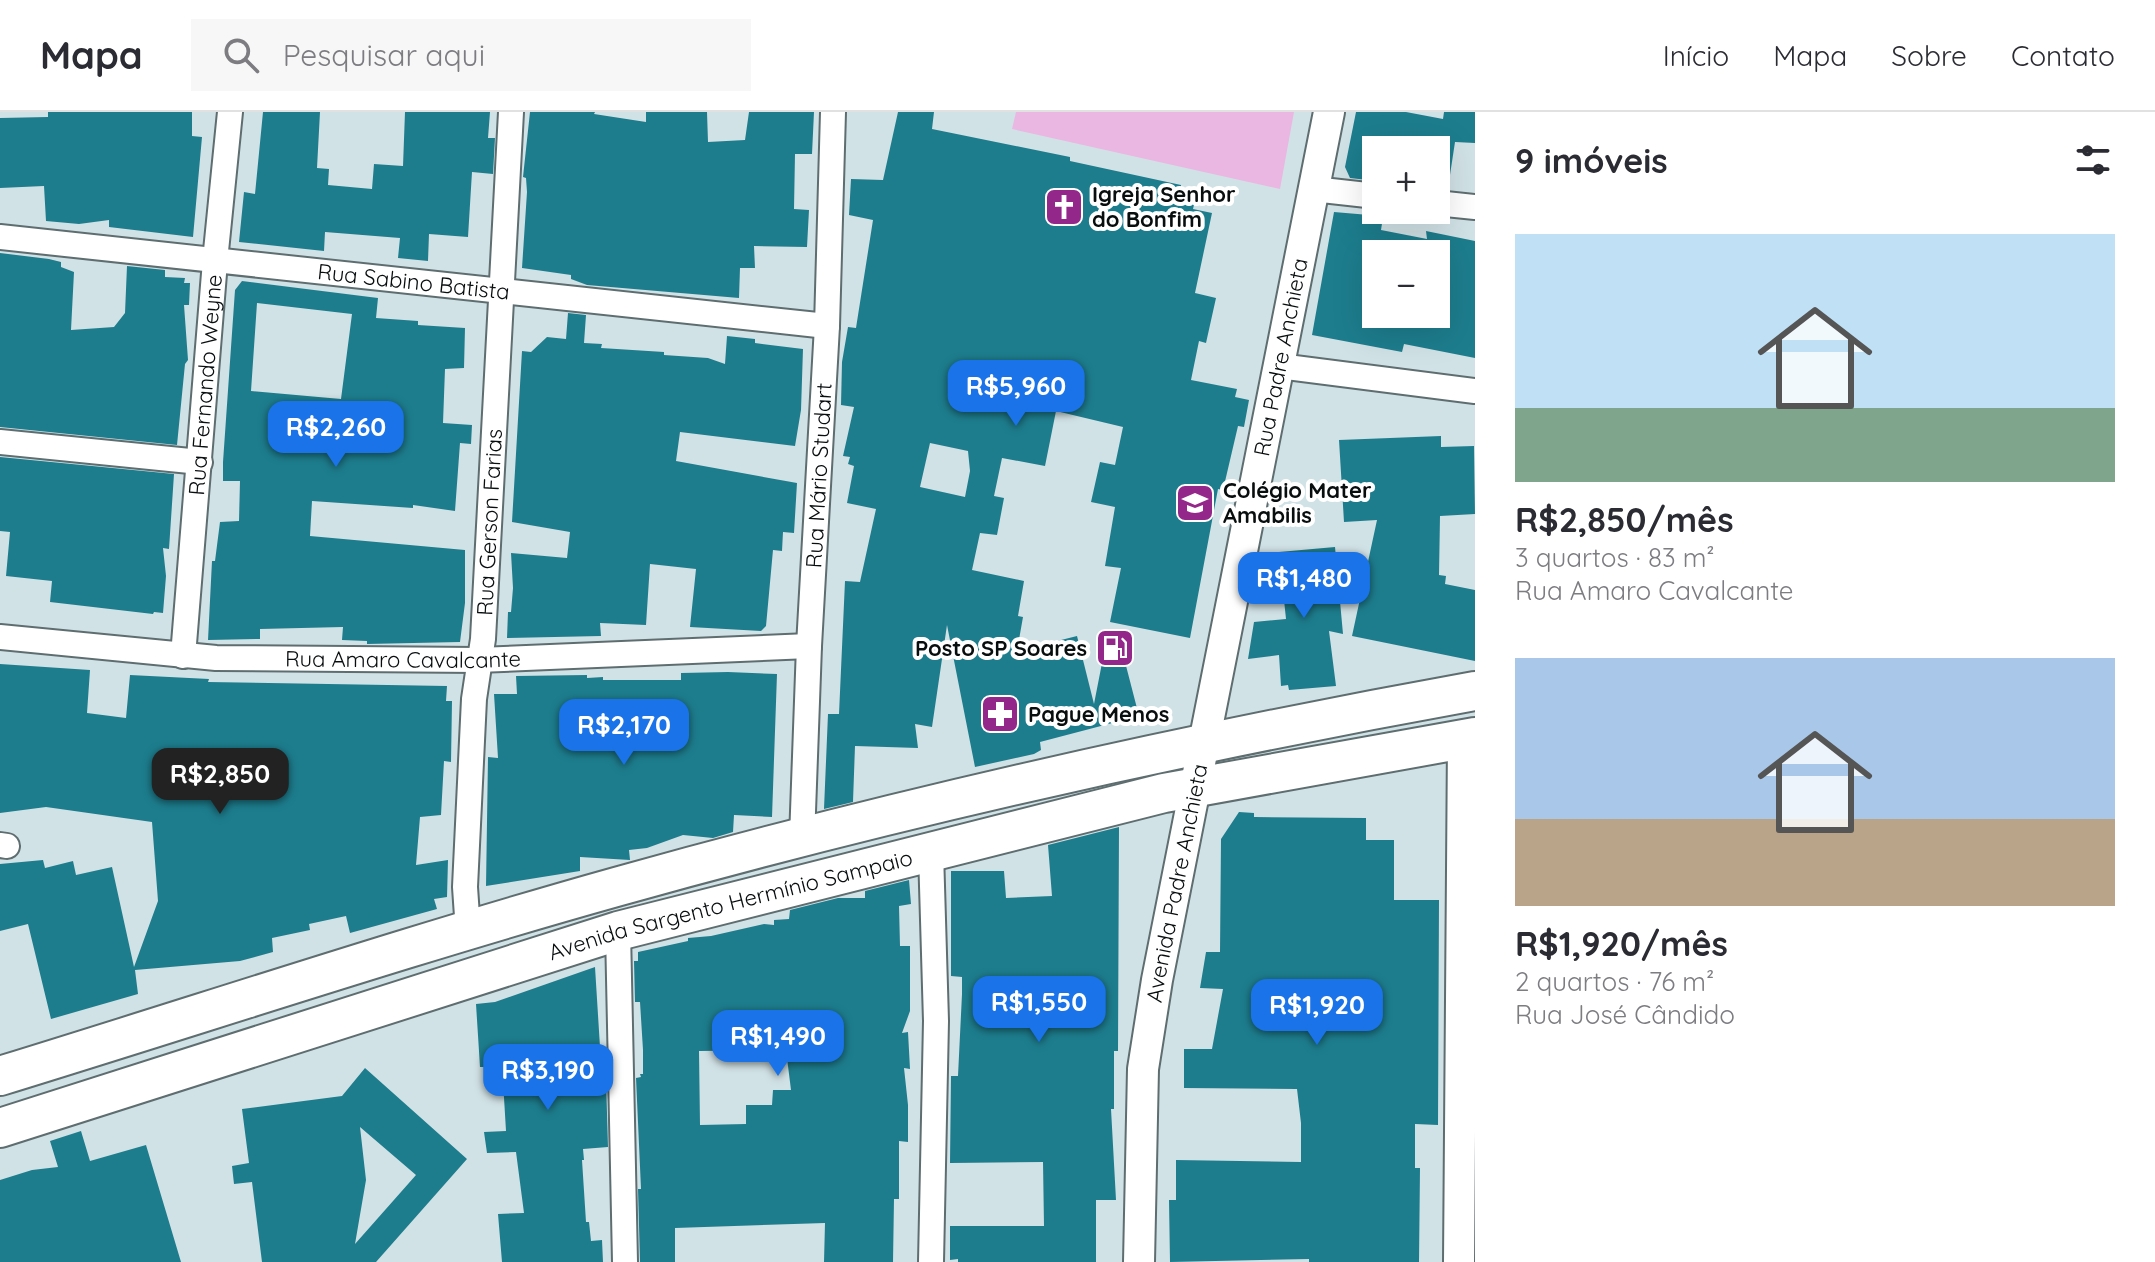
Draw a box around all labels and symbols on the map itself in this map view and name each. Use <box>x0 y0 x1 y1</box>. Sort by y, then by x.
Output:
place label: Igreja Senhor do Bonfim <box>1092 180 1236 233</box>
church icon: Igreja Senhor do Bonfim <box>1043 186 1085 228</box>
street label: Rua Padre Anchieta <box>1247 256 1314 459</box>
street label: Rua Sabino Batista <box>316 257 511 306</box>
street label: Rua Fernando Weyne <box>182 273 228 497</box>
pin: R$5,960 <box>942 360 1090 428</box>
street label: Rua Mário Studart <box>799 382 838 569</box>
pin: R$2,260 <box>262 401 410 469</box>
street label: Rua Gerson Farias <box>470 428 508 616</box>
place label: Colégio Mater Amabilis <box>1223 476 1372 529</box>
school or university icon: Colégio Mater Amabilis <box>1174 482 1216 524</box>
pin: R$1,480 <box>1230 552 1378 620</box>
fuel station icon: Posto SP Soares <box>1094 627 1136 669</box>
place label: Posto SP Soares <box>915 634 1087 662</box>
street label: Rua Amaro Cavalcante <box>285 644 521 674</box>
pharmacy icon: Pague Menos <box>979 693 1021 735</box>
pin: R$2,170 <box>550 699 698 767</box>
place label: Pague Menos <box>1028 700 1169 728</box>
pin: R$2,850 <box>146 748 294 816</box>
street label: Avenida Padre Anchieta <box>1140 761 1214 1004</box>
street label: Avenida Sargento Hermínio Sampaio <box>545 843 915 966</box>
pin: R$1,550 <box>965 976 1113 1044</box>
pin: R$1,920 <box>1243 979 1391 1047</box>
pin: R$1,490 <box>704 1010 852 1078</box>
pin: R$3,190 <box>474 1044 622 1112</box>

